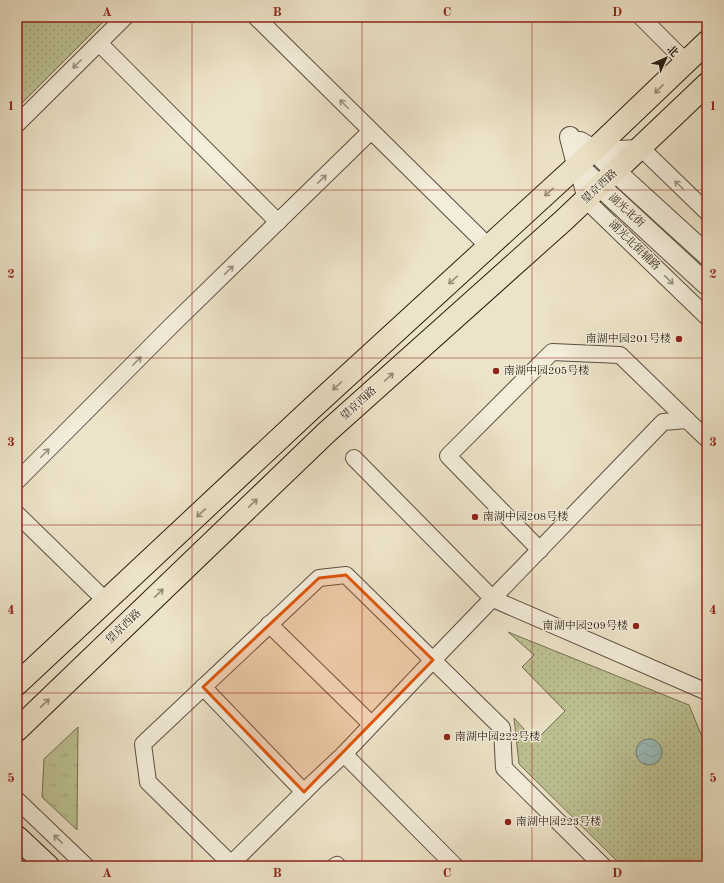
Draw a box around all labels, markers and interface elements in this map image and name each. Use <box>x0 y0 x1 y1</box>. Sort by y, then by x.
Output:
text: A <box>102 6 112 19</box>
text: B <box>272 6 282 19</box>
text: C <box>443 6 451 19</box>
text: D <box>612 6 622 19</box>
north arrow <box>646 38 686 78</box>
text: 北 <box>664 44 680 60</box>
one-way arrow <box>72 60 82 69</box>
one-way arrow <box>654 84 664 94</box>
one-way arrow <box>339 99 349 108</box>
text: 1 <box>7 100 15 113</box>
text: 1 <box>709 100 717 113</box>
street label: 望京西路 <box>579 167 620 206</box>
one-way arrow <box>317 174 327 184</box>
one-way arrow <box>674 180 684 190</box>
one-way arrow <box>544 187 554 196</box>
street label: 湖光北街 <box>606 191 647 230</box>
street label: 湖光北街辅路 <box>606 218 663 273</box>
one-way arrow <box>224 265 234 275</box>
text: 2 <box>7 268 15 281</box>
text: 2 <box>709 268 717 281</box>
one-way arrow <box>448 275 458 285</box>
one-way arrow <box>664 275 674 285</box>
place label: 南湖中园201号楼 <box>586 332 671 345</box>
marker: 南湖中园201号楼 <box>674 334 684 344</box>
one-way arrow <box>131 357 141 367</box>
place label: 南湖中园205号楼 <box>504 364 589 377</box>
marker: 南湖中园205号楼 <box>491 366 501 376</box>
one-way arrow <box>384 372 394 381</box>
one-way arrow <box>331 382 342 391</box>
street label: 望京西路 <box>338 384 379 423</box>
text: 3 <box>7 436 15 449</box>
text: 3 <box>709 436 717 449</box>
one-way arrow <box>40 448 50 458</box>
one-way arrow <box>248 499 258 508</box>
one-way arrow <box>196 509 206 518</box>
place label: 南湖中园208号楼 <box>483 510 568 523</box>
marker: 南湖中园208号楼 <box>470 512 480 522</box>
one-way arrow <box>154 588 164 598</box>
text: 4 <box>7 604 15 617</box>
text: 4 <box>709 604 717 617</box>
street label: 望京西路 <box>103 606 144 646</box>
place label: 南湖中园209号楼 <box>543 619 628 632</box>
marker: 南湖中园209号楼 <box>631 621 641 631</box>
one-way arrow <box>40 698 50 708</box>
place label: 南湖中园222号楼 <box>455 730 540 743</box>
marker: 南湖中园222号楼 <box>442 732 452 742</box>
text: 5 <box>7 772 15 785</box>
text: 5 <box>709 772 717 785</box>
place label: 南湖中园223号楼 <box>516 815 601 828</box>
marker: 南湖中园223号楼 <box>503 817 513 827</box>
one-way arrow <box>53 834 63 844</box>
text: A <box>102 867 112 880</box>
text: B <box>272 867 282 880</box>
text: C <box>443 867 451 880</box>
text: D <box>612 867 622 880</box>

